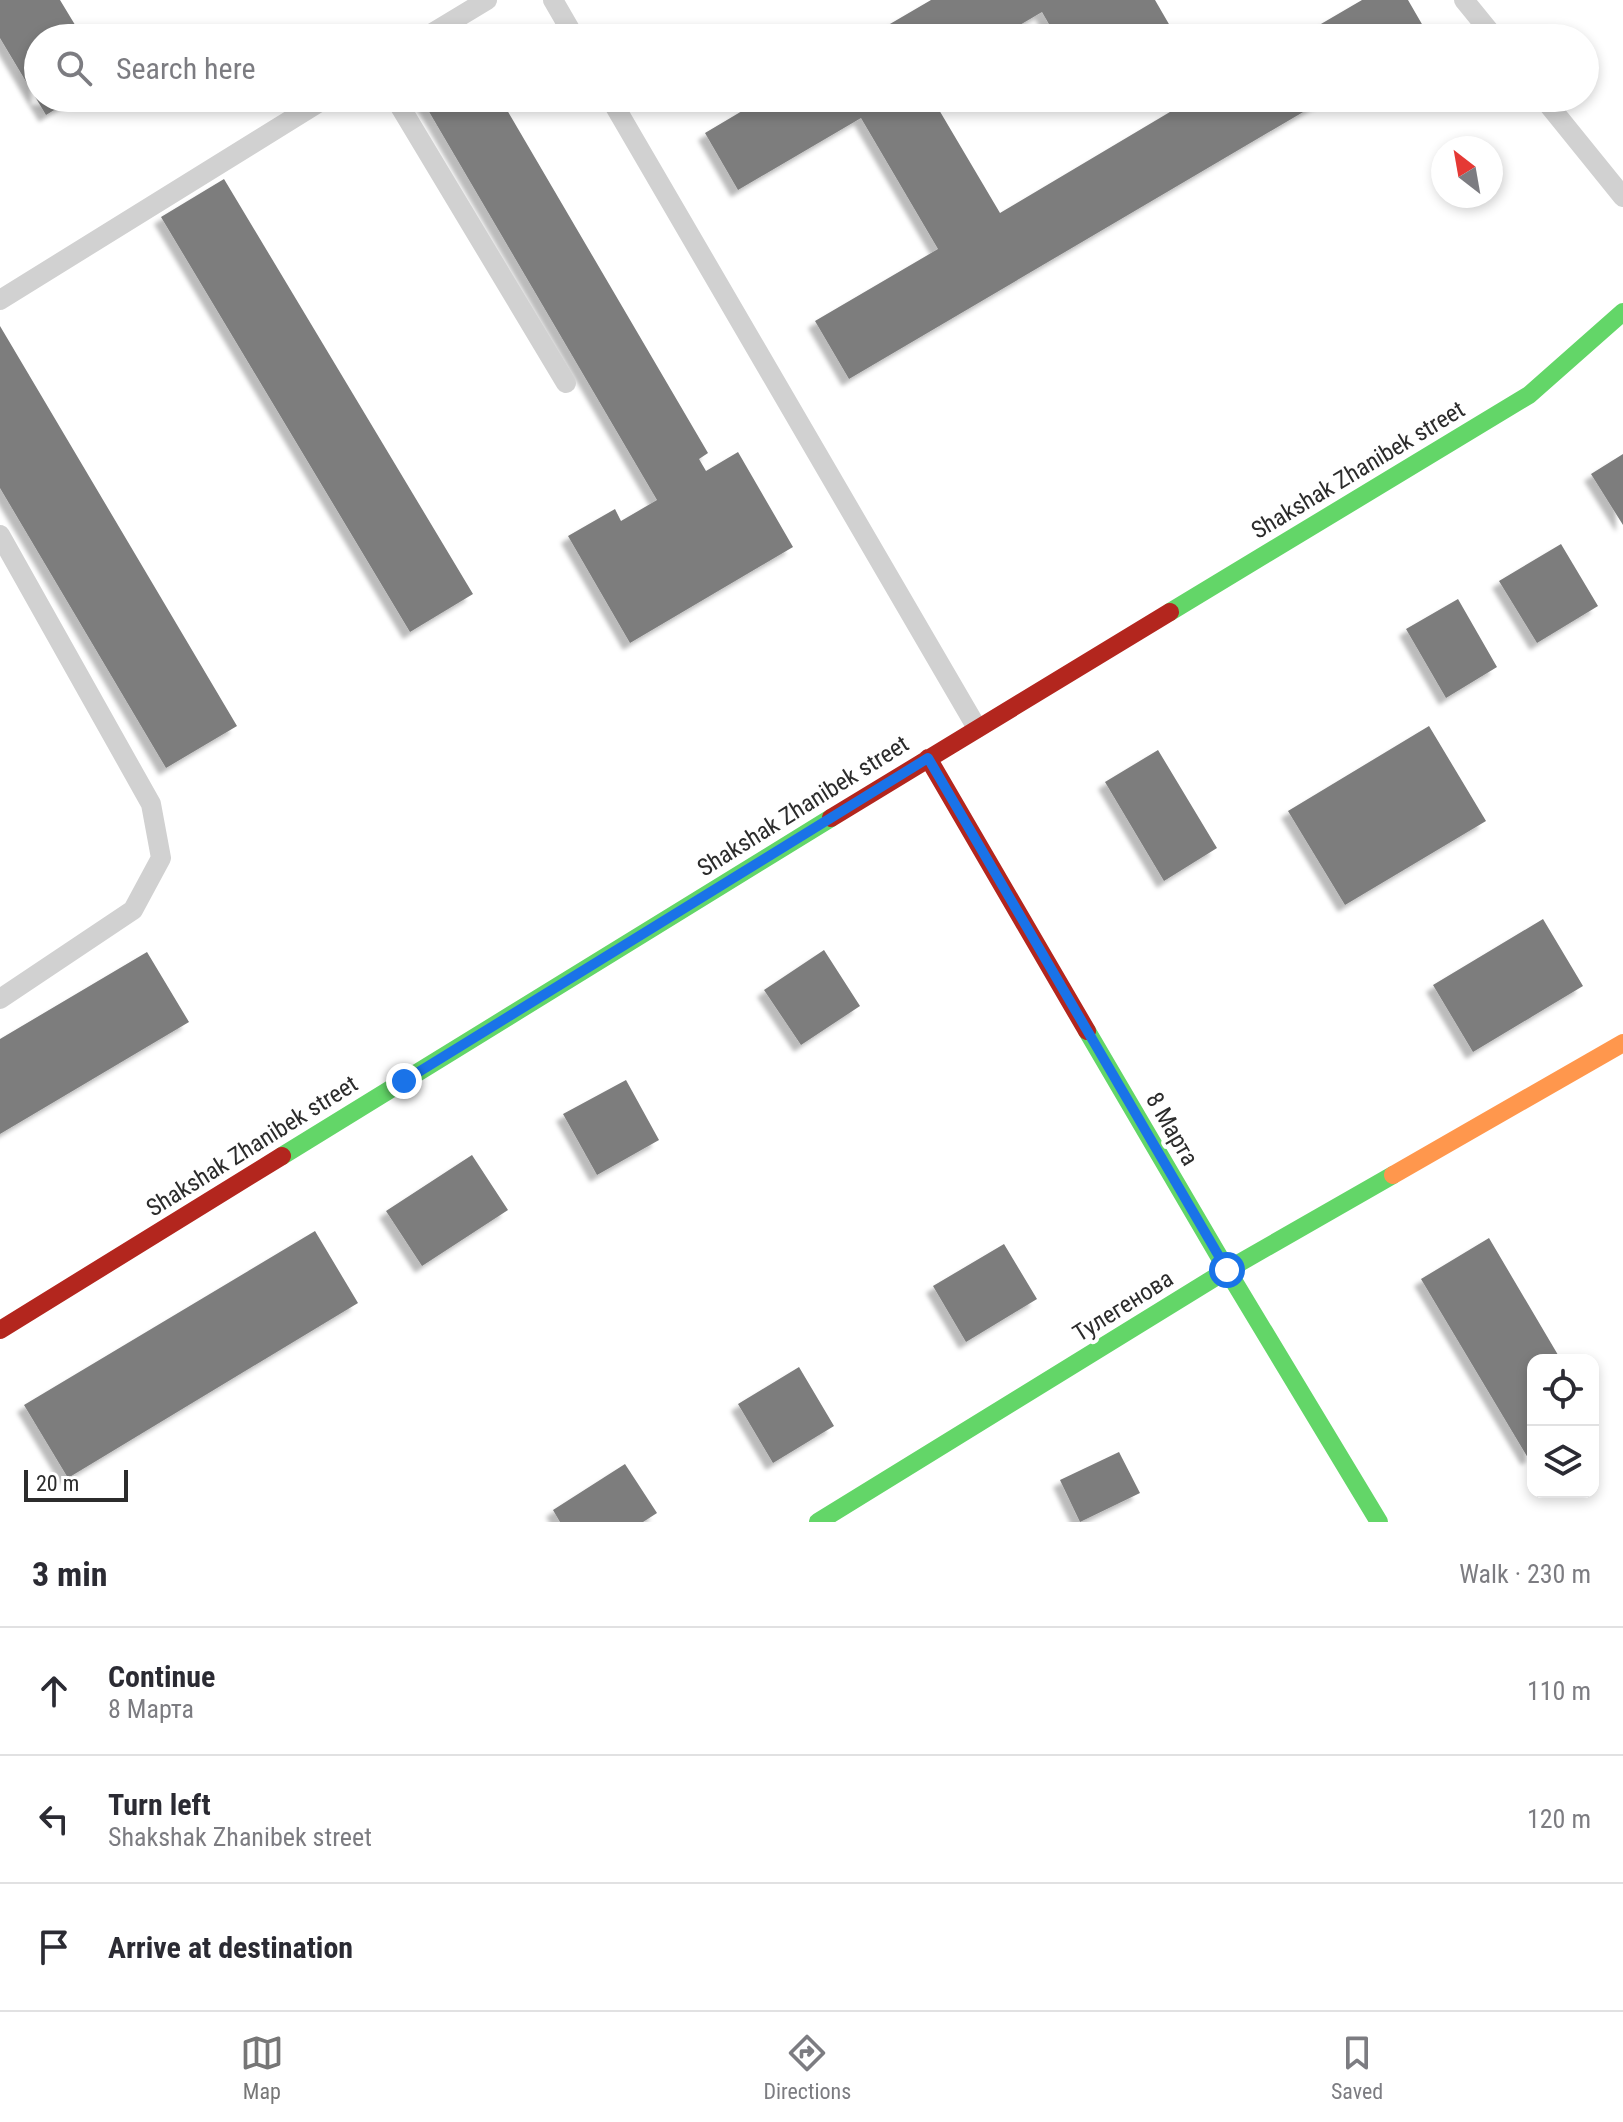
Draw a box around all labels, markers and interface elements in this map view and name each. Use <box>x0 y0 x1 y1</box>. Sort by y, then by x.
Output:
search box <box>24 24 1599 112</box>
icon: search <box>52 46 96 90</box>
text: Search here <box>116 51 256 86</box>
north arrow <box>1431 136 1503 208</box>
street label: Shakshak Zhanibek street <box>1246 395 1470 545</box>
street label: Shakshak Zhanibek street <box>692 730 914 882</box>
route end <box>386 1063 422 1099</box>
street label: Shakshak Zhanibek street <box>141 1070 363 1222</box>
street label: 8 Марта <box>1140 1088 1204 1170</box>
route start <box>1209 1252 1245 1288</box>
street label: Тулегенова <box>1068 1264 1178 1348</box>
map controls <box>1527 1354 1599 1498</box>
button: locate <box>1527 1354 1599 1426</box>
button: layers <box>1527 1426 1599 1498</box>
scale bar <box>24 1466 128 1502</box>
text: 20 m <box>36 1471 79 1496</box>
text: 3 min <box>32 1554 108 1594</box>
text: Walk · 230 m <box>1459 1559 1591 1589</box>
text: Continue <box>108 1659 215 1694</box>
icon: ahead <box>32 1669 76 1713</box>
text: 110 m <box>1527 1676 1591 1706</box>
text: 8 Марта <box>108 1694 194 1724</box>
text: Turn left <box>108 1787 211 1822</box>
icon: left <box>32 1797 76 1841</box>
text: 120 m <box>1527 1804 1591 1834</box>
text: Shakshak Zhanibek street <box>108 1822 372 1852</box>
icon: arrive <box>32 1925 76 1969</box>
text: Arrive at destination <box>108 1930 353 1965</box>
tab: Map <box>240 2031 284 2104</box>
tab: Directions <box>763 2031 851 2104</box>
tab: Saved <box>1331 2031 1383 2104</box>

